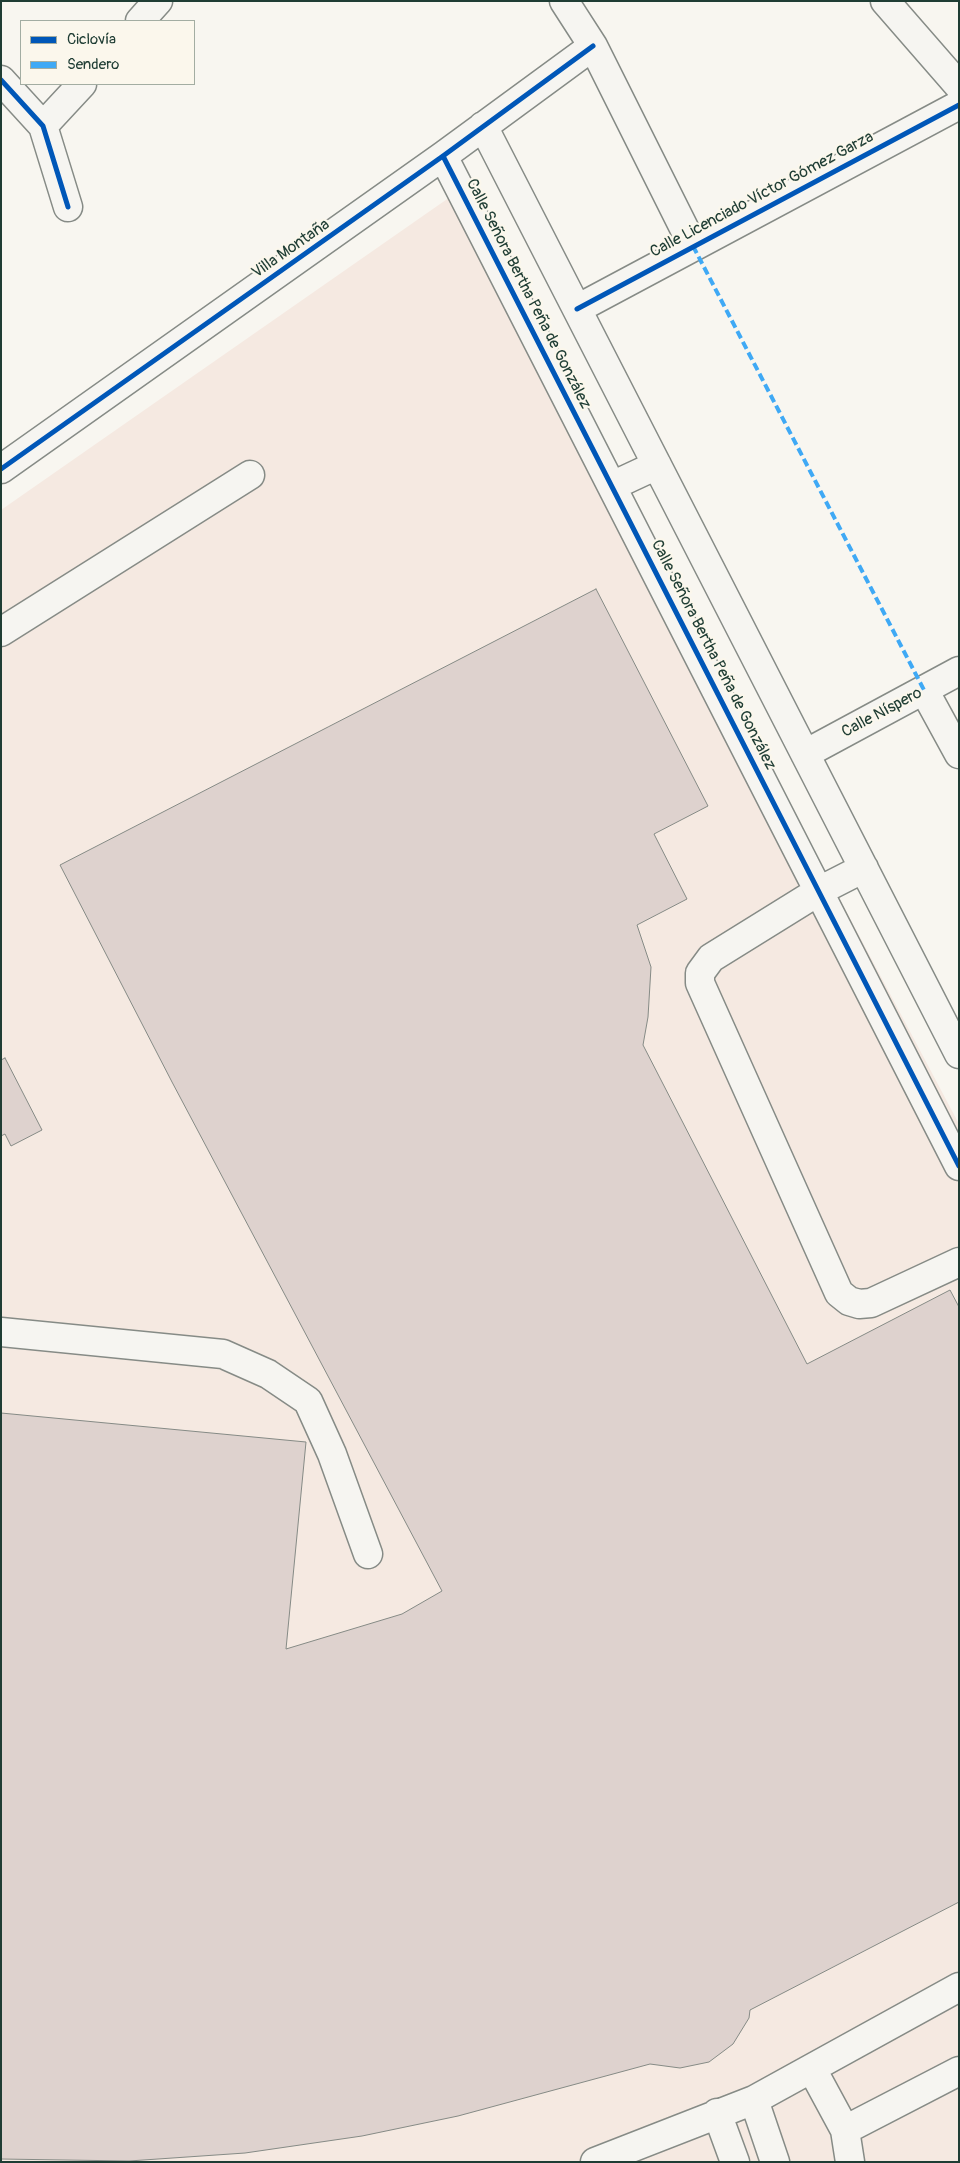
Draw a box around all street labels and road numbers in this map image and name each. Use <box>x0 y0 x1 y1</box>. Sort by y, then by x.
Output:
street label: Calle Licenciado Víctor Gómez Garza <box>647 128 877 262</box>
street label: Calle Señora Bertha Peña de González <box>461 176 595 412</box>
street label: Villa Montaña <box>248 215 334 283</box>
street label: Calle Señora Bertha Peña de González <box>646 537 780 773</box>
street label: Calle Níspero <box>839 684 925 742</box>

